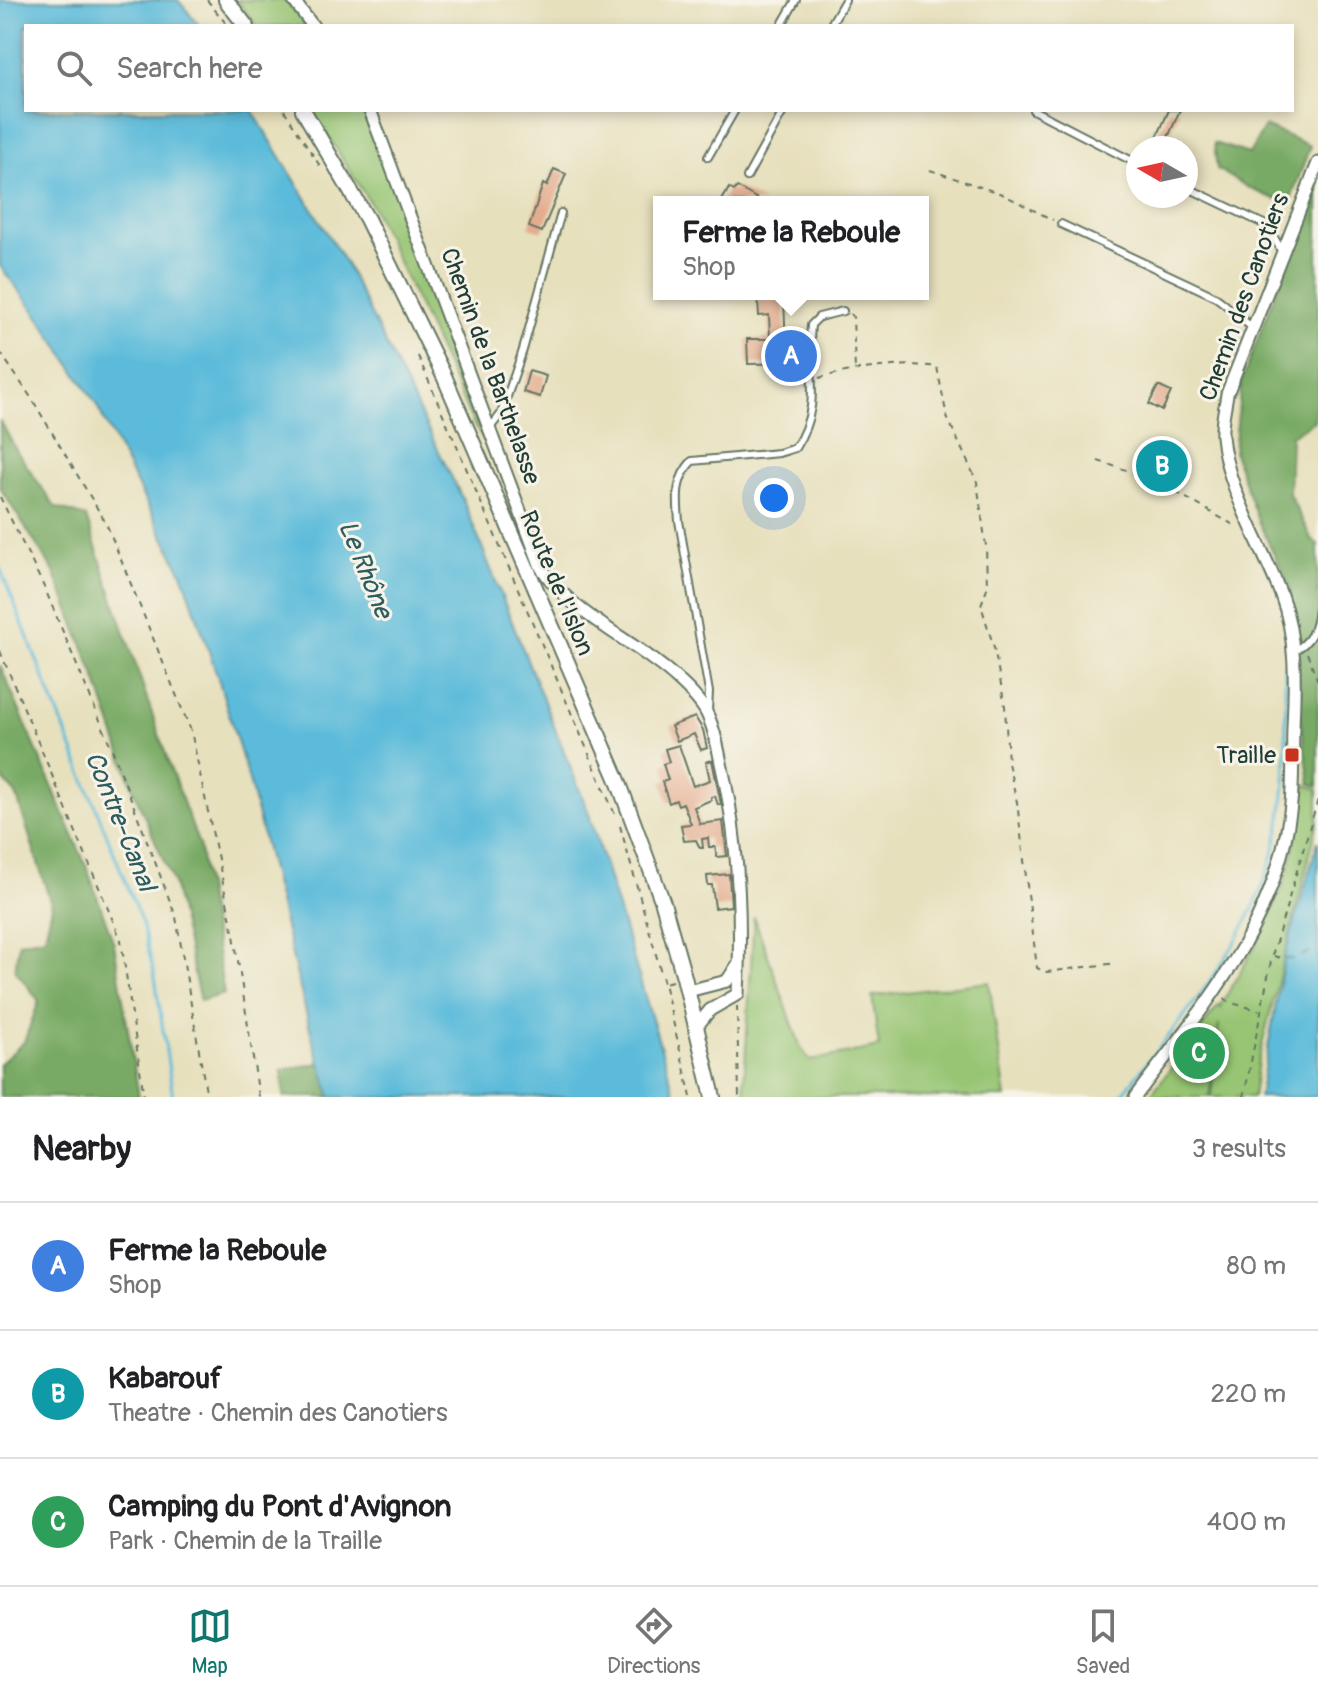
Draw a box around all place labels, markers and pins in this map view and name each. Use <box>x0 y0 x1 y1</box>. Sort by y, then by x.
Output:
pin: A <box>765 326 817 386</box>
pin: B <box>1136 436 1188 496</box>
place label: Traille <box>1216 741 1276 770</box>
marker: Traille <box>1283 746 1301 764</box>
pin: C <box>1173 1023 1225 1083</box>

